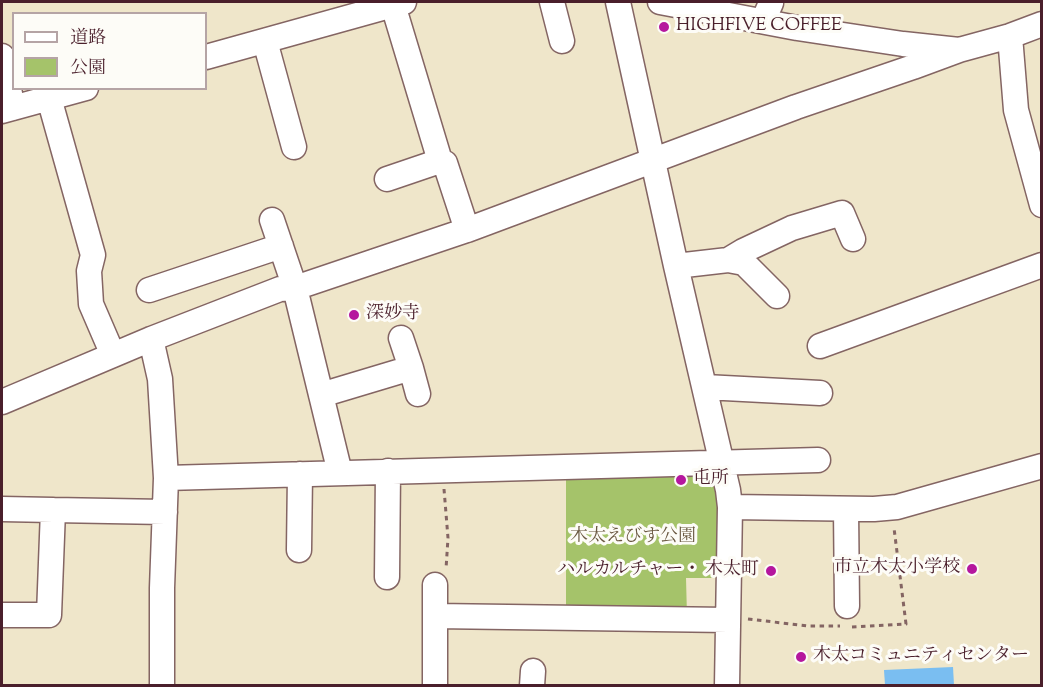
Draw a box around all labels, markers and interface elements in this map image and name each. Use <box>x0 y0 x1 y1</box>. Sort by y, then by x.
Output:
legend <box>12 12 207 90</box>
place label: HIGHFIVE COFFEE <box>676 16 842 38</box>
marker: HIGHFIVE COFFEE <box>657 20 671 34</box>
text: 道路 <box>70 26 106 52</box>
text: 公園 <box>70 56 106 82</box>
place label: 深妙寺 <box>366 304 420 326</box>
marker: 深妙寺 <box>347 308 361 322</box>
place label: 屯所 <box>693 469 729 491</box>
marker: 屯所 <box>674 473 688 487</box>
park label: 木太えびす公園 <box>570 527 696 549</box>
place label: 市立木太小学校 <box>834 558 960 580</box>
place label: ハルカルチャー・ 木太町 <box>557 560 759 582</box>
marker: 市立木太小学校 <box>965 562 979 576</box>
marker: ハルカルチャー・ 木太町 <box>764 564 778 578</box>
place label: 木太コミュニティセンター <box>813 646 1029 668</box>
marker: 木太コミュニティセンター <box>794 650 808 664</box>

